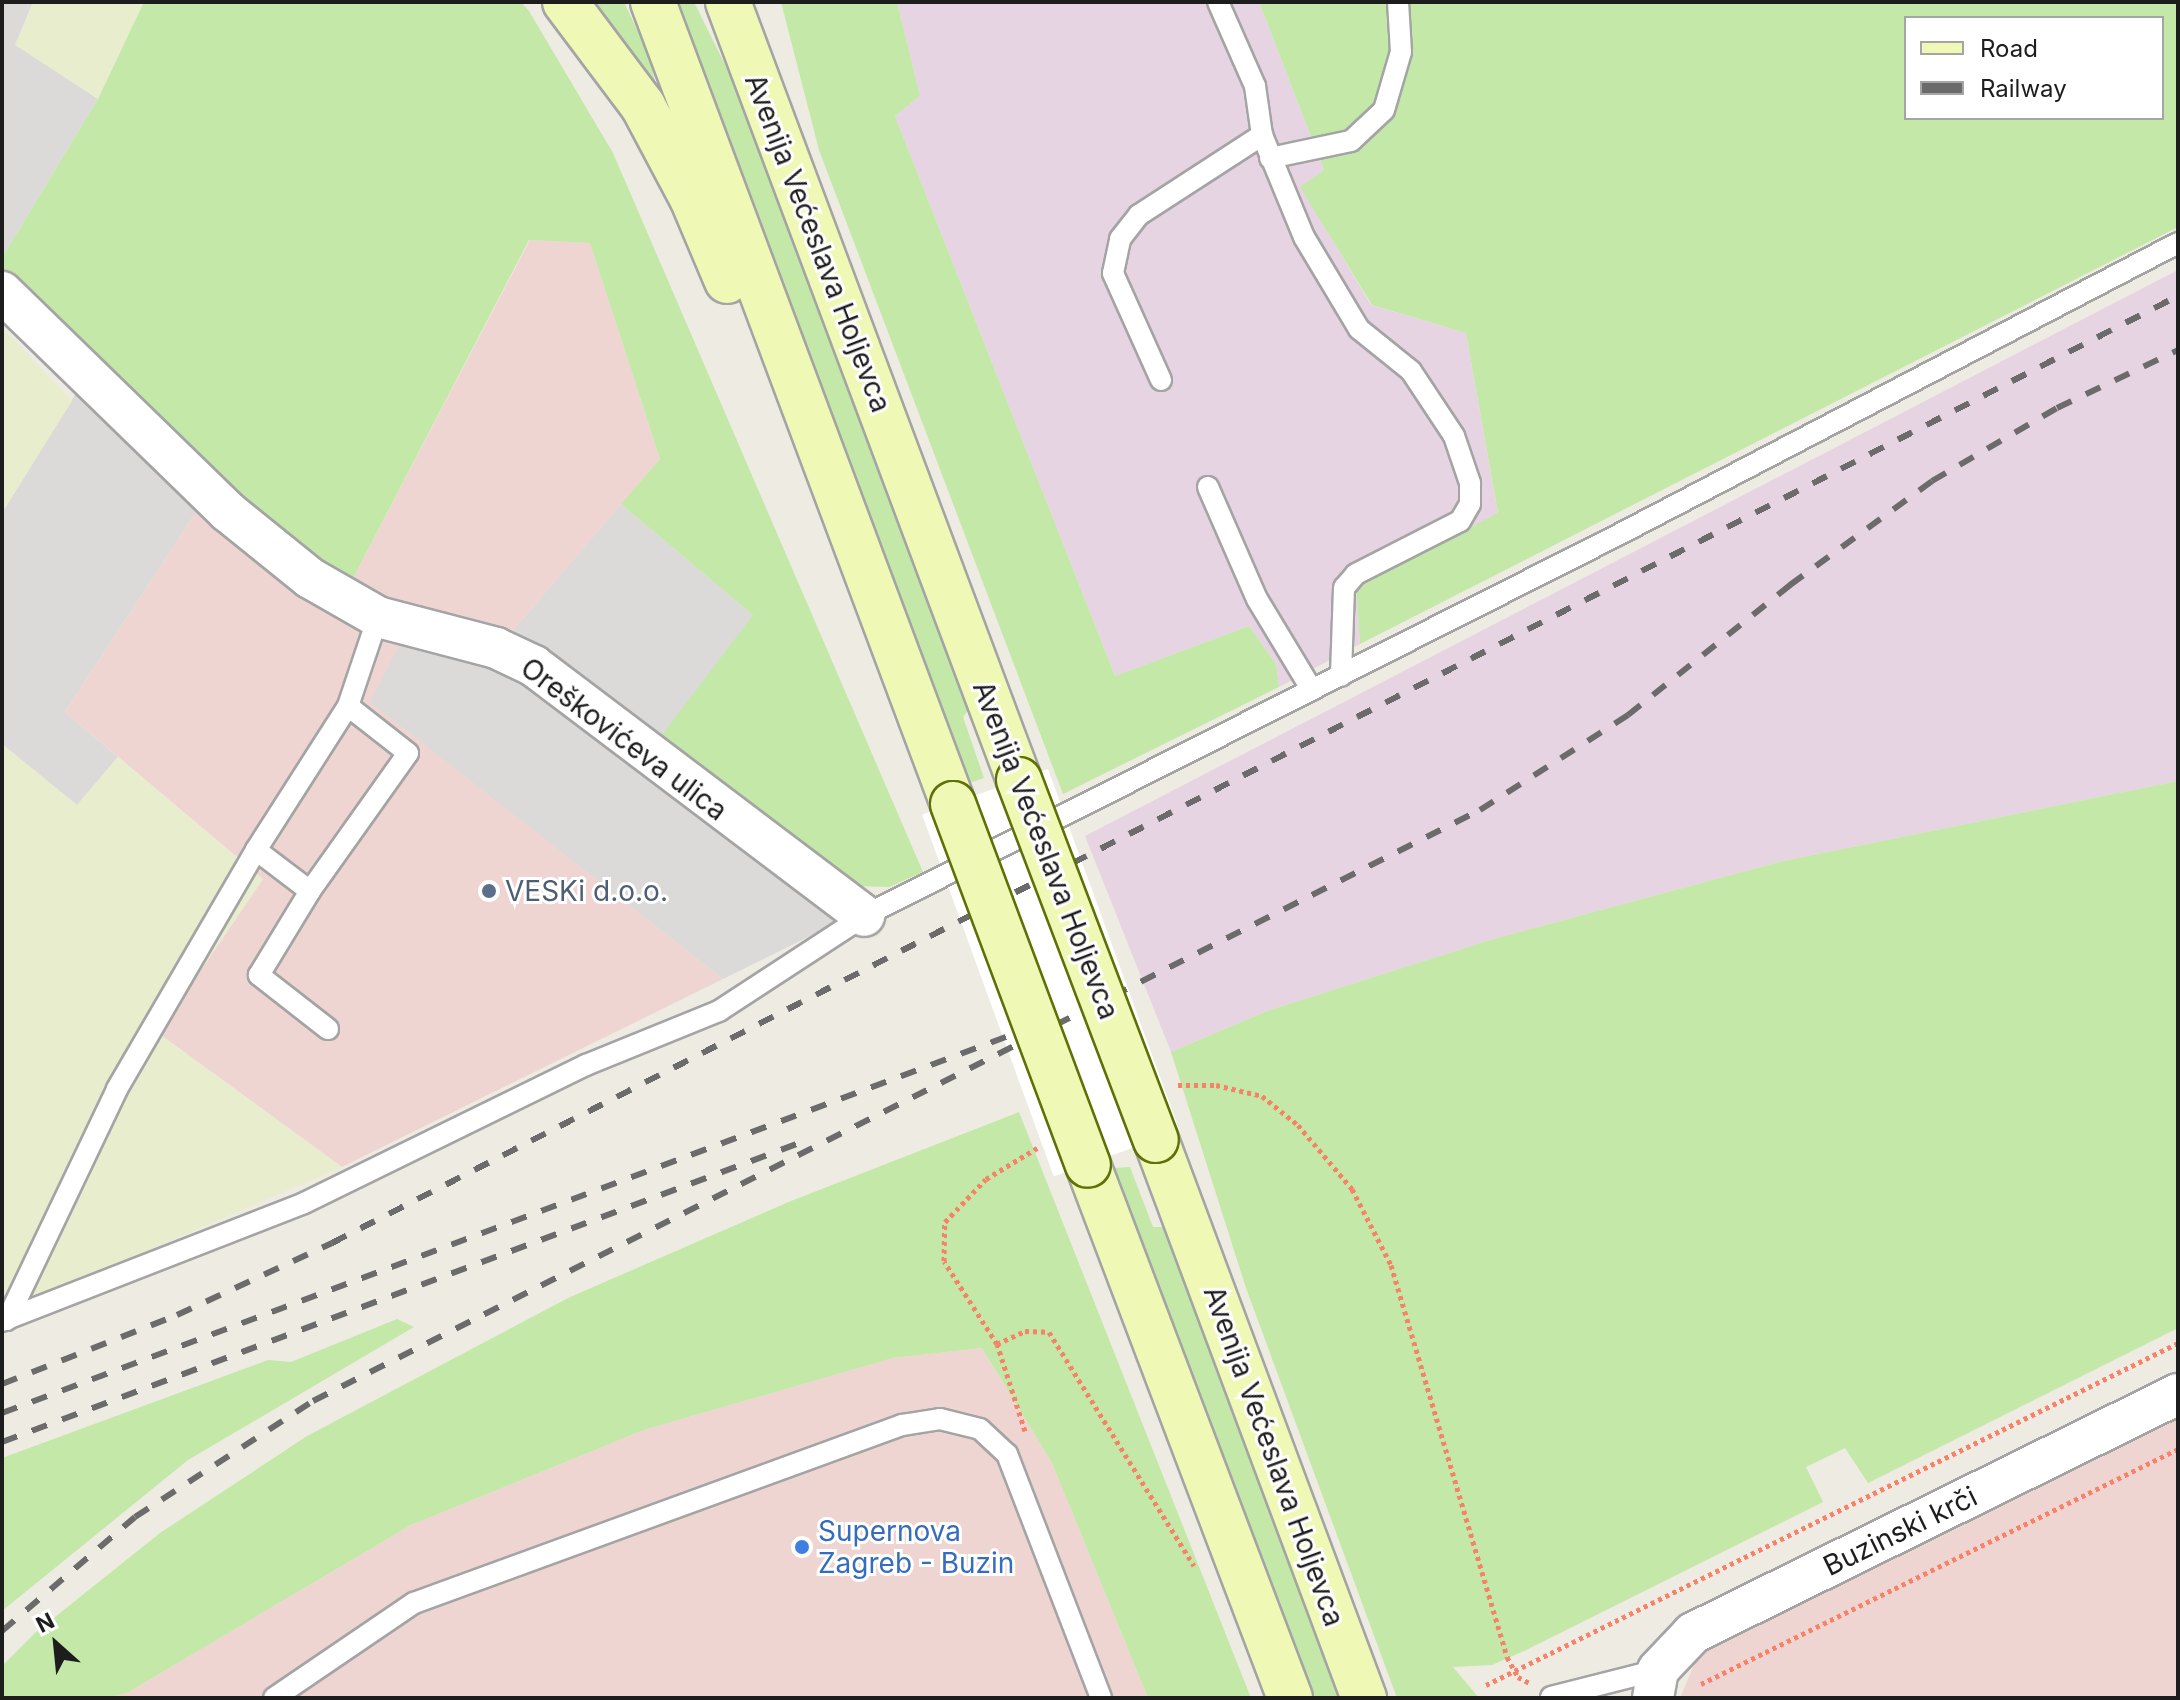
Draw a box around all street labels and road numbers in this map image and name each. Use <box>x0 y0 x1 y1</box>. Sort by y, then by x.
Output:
street label: Avenija Većeslava Holjevca <box>738 69 898 417</box>
street label: Oreškovićeva ulica <box>514 651 734 827</box>
street label: Avenija Većeslava Holjevca <box>966 676 1126 1024</box>
street label: Avenija Većeslava Holjevca <box>1197 1281 1351 1631</box>
street label: Buzinski krči <box>1818 1479 1982 1583</box>

